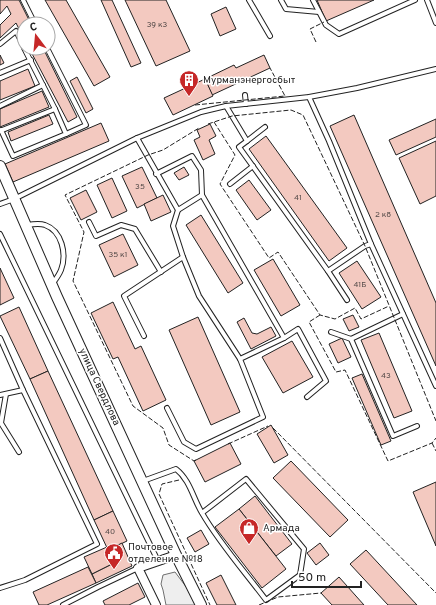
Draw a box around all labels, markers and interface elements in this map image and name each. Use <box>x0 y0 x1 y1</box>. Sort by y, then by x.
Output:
north arrow <box>16 16 56 56</box>
text: С <box>28 20 39 35</box>
house number: 39 к3 <box>147 20 167 30</box>
building icon: Мурманэнергосбыт <box>178 69 200 97</box>
place label: Мурманэнергосбыт <box>203 74 296 87</box>
house number: 35 <box>135 182 145 192</box>
house number: 41 <box>294 193 302 203</box>
house number: 2 к8 <box>375 210 391 220</box>
house number: 35 к1 <box>108 250 128 260</box>
house number: 41Б <box>353 280 367 290</box>
street label: улица Свердлова <box>75 346 123 428</box>
house number: 43 <box>381 371 391 381</box>
shop icon: Армада <box>238 517 260 545</box>
place label: Армада <box>263 522 300 535</box>
house number: 40 <box>105 527 115 537</box>
place label: Почтовое отделение №18 <box>128 541 203 566</box>
public building icon: Почтовое отделение №18 <box>103 542 125 570</box>
scale bar <box>292 563 361 589</box>
text: 50 m <box>298 570 326 586</box>

